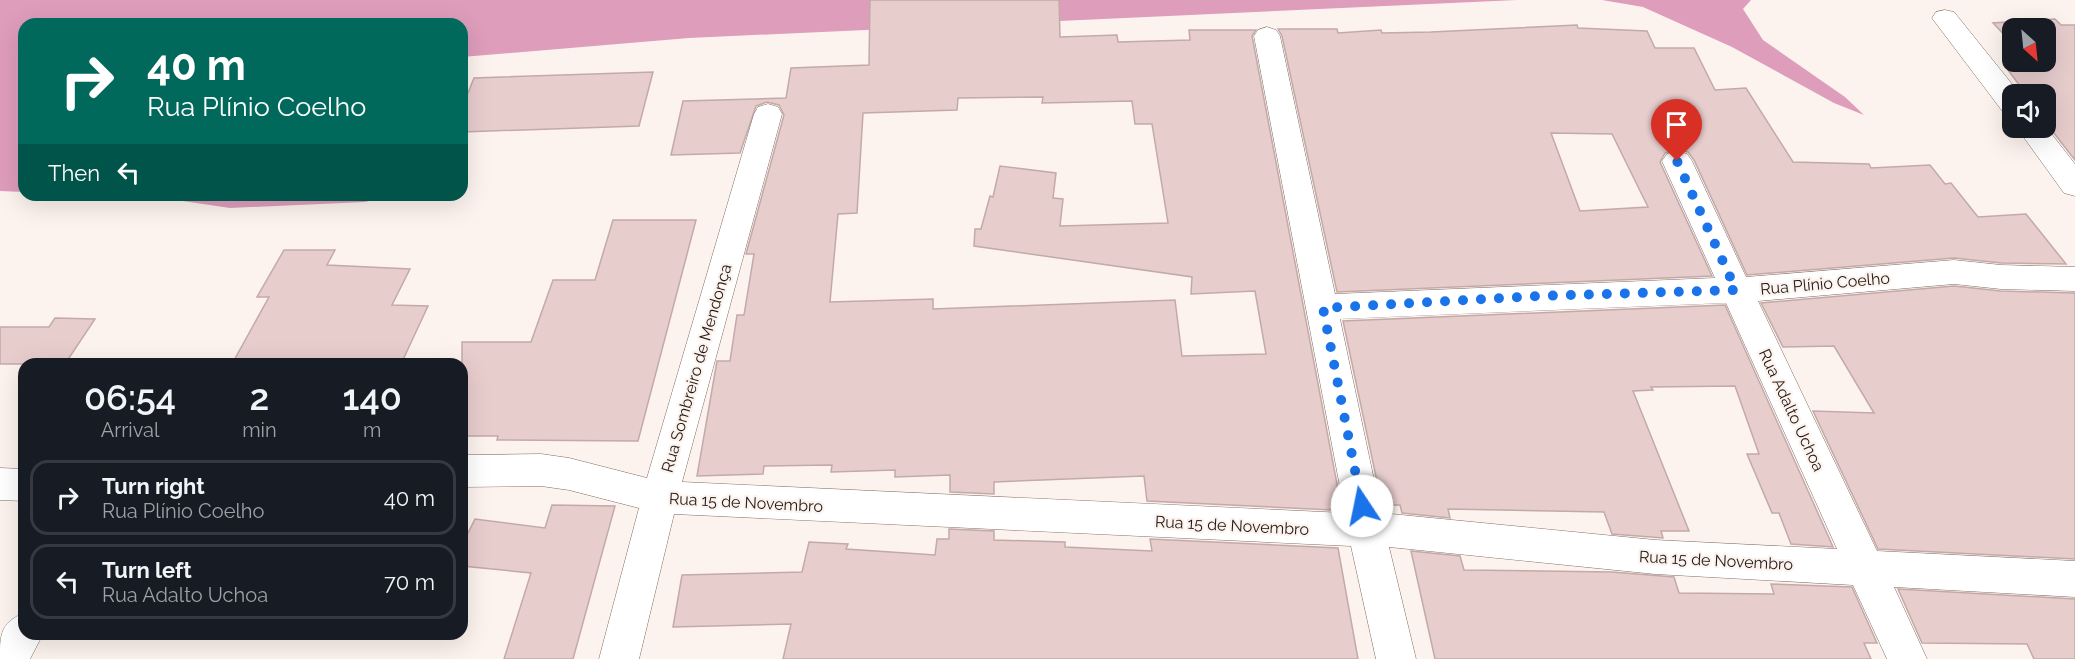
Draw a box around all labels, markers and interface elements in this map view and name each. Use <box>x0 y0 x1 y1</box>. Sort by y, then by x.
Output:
north arrow <box>2002 18 2056 72</box>
map controls <box>2002 18 2056 138</box>
text: 40 m <box>147 41 246 90</box>
icon: right <box>48 42 126 120</box>
button: sound <box>2002 84 2056 138</box>
text: Rua Plínio Coelho <box>147 91 366 122</box>
pin <box>1651 99 1702 161</box>
icon: arrive <box>1660 108 1693 141</box>
icon: left <box>112 156 145 189</box>
text: Then <box>48 160 100 186</box>
street label: Rua Sombreiro de Mendonça <box>658 262 735 475</box>
street label: Rua Plínio Coelho <box>1759 268 1891 299</box>
street label: Rua Adalto Uchoa <box>1755 346 1828 474</box>
text: 06:54 <box>84 376 176 418</box>
text: 2 <box>249 376 269 418</box>
text: 140 <box>343 376 402 418</box>
text: Arrival <box>101 418 159 442</box>
text: min <box>242 418 277 442</box>
text: m <box>363 418 381 442</box>
text: Turn right <box>102 473 205 499</box>
position arrow <box>1330 474 1394 538</box>
icon: right <box>51 481 84 514</box>
text: 40 m <box>384 485 435 511</box>
street label: Rua 15 de Novembro <box>668 489 823 516</box>
text: Rua Plínio Coelho <box>102 499 264 523</box>
street label: Rua 15 de Novembro <box>1154 512 1309 539</box>
street label: Rua 15 de Novembro <box>1638 547 1793 574</box>
text: Turn left <box>102 557 192 583</box>
icon: left <box>51 565 84 598</box>
text: 70 m <box>384 569 435 595</box>
text: Rua Adalto Uchoa <box>102 583 268 607</box>

